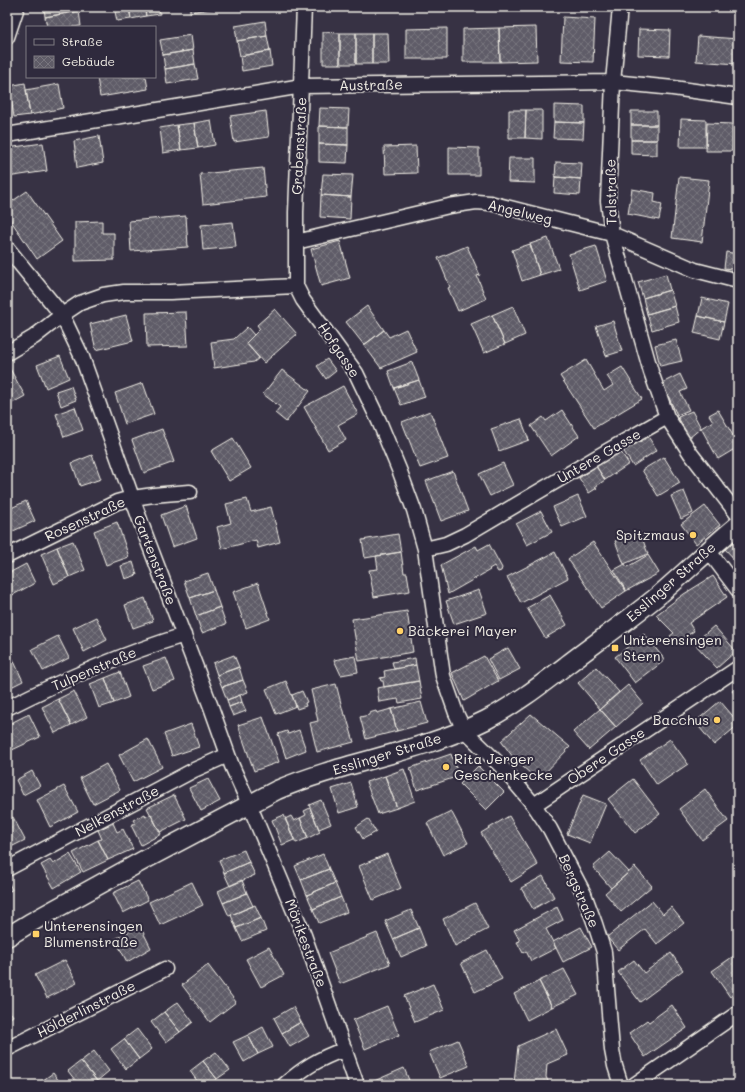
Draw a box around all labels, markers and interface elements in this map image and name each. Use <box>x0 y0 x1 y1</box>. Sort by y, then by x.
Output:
legend <box>26 26 156 78</box>
text: Straße <box>62 33 103 49</box>
text: Gebäude <box>62 53 115 69</box>
street label: Austraße <box>339 74 403 95</box>
street label: Grabenstraße <box>286 97 311 195</box>
street label: Talstraße <box>600 159 621 225</box>
street label: Angelweg <box>486 194 554 229</box>
street label: Hofgasse <box>314 318 365 381</box>
street label: Untere Gasse <box>554 424 644 487</box>
street label: Rosenstraße <box>41 492 128 545</box>
street label: Gartenstraße <box>130 512 181 608</box>
place label: Spitzmaus <box>616 525 685 544</box>
marker: Spitzmaus <box>688 530 698 540</box>
street label: Esslinger Straße <box>622 537 719 626</box>
place label: Bäckerei Mayer <box>408 621 517 640</box>
marker: Bäckerei Mayer <box>395 626 405 636</box>
place label: Unterensingen Stern <box>623 630 722 665</box>
street label: Tulpenstraße <box>49 642 139 695</box>
marker: Unterensingen Stern <box>610 643 620 653</box>
place label: Bacchus <box>653 710 709 729</box>
marker: Bacchus <box>712 715 722 725</box>
street label: Obere Gasse <box>563 722 648 789</box>
street label: Esslinger Straße <box>330 728 444 779</box>
place label: Rita Jerger Geschenkecke <box>454 749 553 784</box>
marker: Rita Jerger Geschenkecke <box>441 762 451 772</box>
street label: Nelkenstraße <box>71 780 162 841</box>
street label: Bergstraße <box>555 851 604 931</box>
street label: Mörikestraße <box>281 896 332 990</box>
place label: Unterensingen Blumenstraße <box>44 916 143 951</box>
marker: Unterensingen Blumenstraße <box>31 929 41 939</box>
street label: Hölderlinstraße <box>33 976 138 1042</box>

